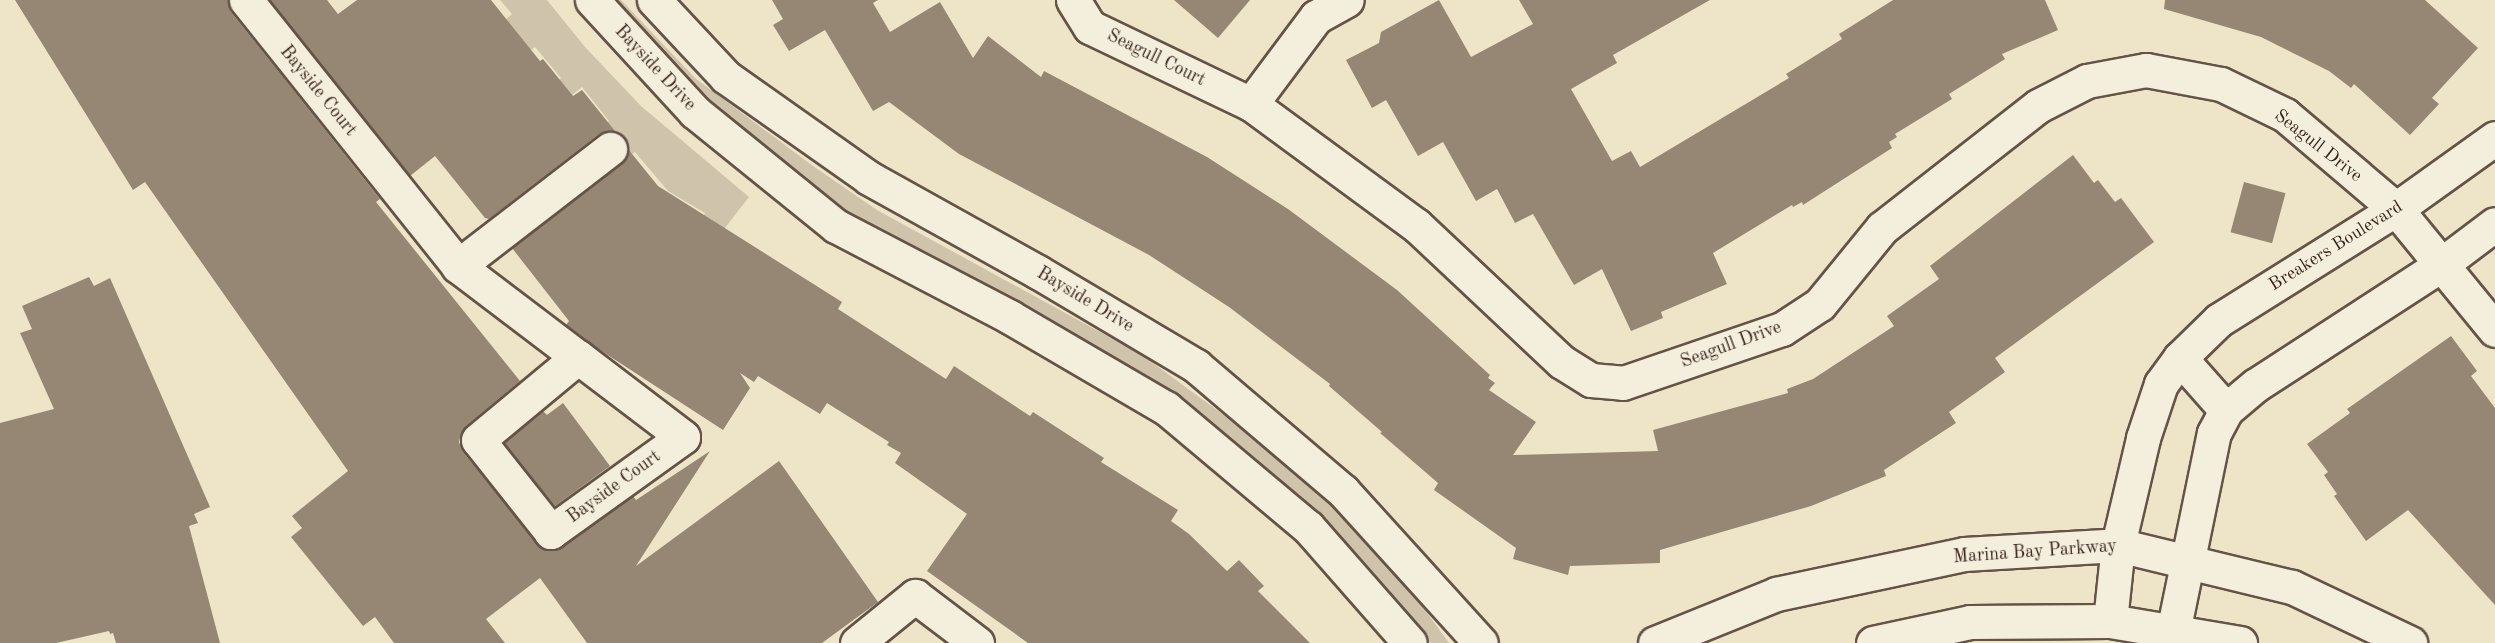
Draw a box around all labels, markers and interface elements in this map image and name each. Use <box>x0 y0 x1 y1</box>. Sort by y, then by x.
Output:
street label: Bayside Drive <box>610 21 700 115</box>
street label: Seagull Court <box>1103 25 1209 91</box>
street label: Bayside Court <box>275 41 361 141</box>
street label: Seagull Drive <box>2270 105 2366 187</box>
street label: Breakers Boulevard <box>2265 196 2407 296</box>
street label: Bayside Drive <box>1033 263 1137 337</box>
street label: Seagull Drive <box>1678 317 1784 373</box>
street label: Bayside Court <box>563 446 665 528</box>
street label: Marina Bay Parkway <box>1952 536 2118 568</box>

